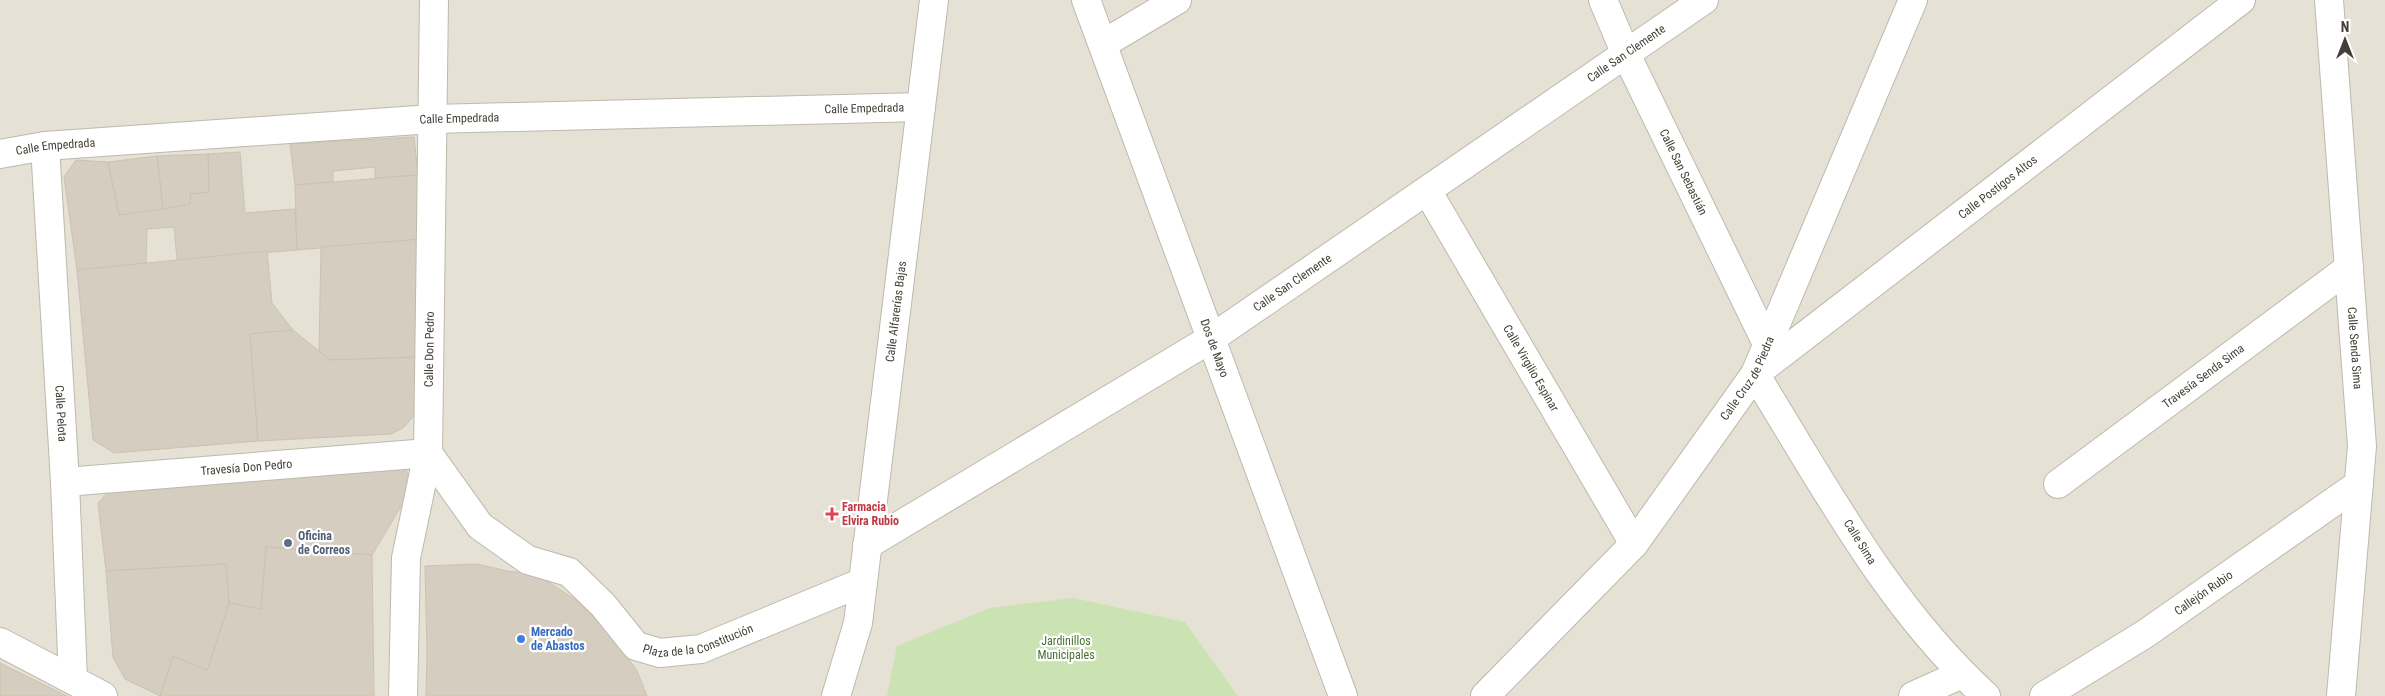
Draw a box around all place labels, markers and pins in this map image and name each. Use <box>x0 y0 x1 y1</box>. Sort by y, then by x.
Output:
place label: Farmacia Elvira Rubio <box>842 500 899 528</box>
marker: Farmacia Elvira Rubio <box>826 508 838 520</box>
place label: Oficina de Correos <box>298 529 351 557</box>
marker: Oficina de Correos <box>282 537 294 549</box>
place label: Mercado de Abastos <box>531 625 585 653</box>
marker: Mercado de Abastos <box>515 633 527 645</box>

